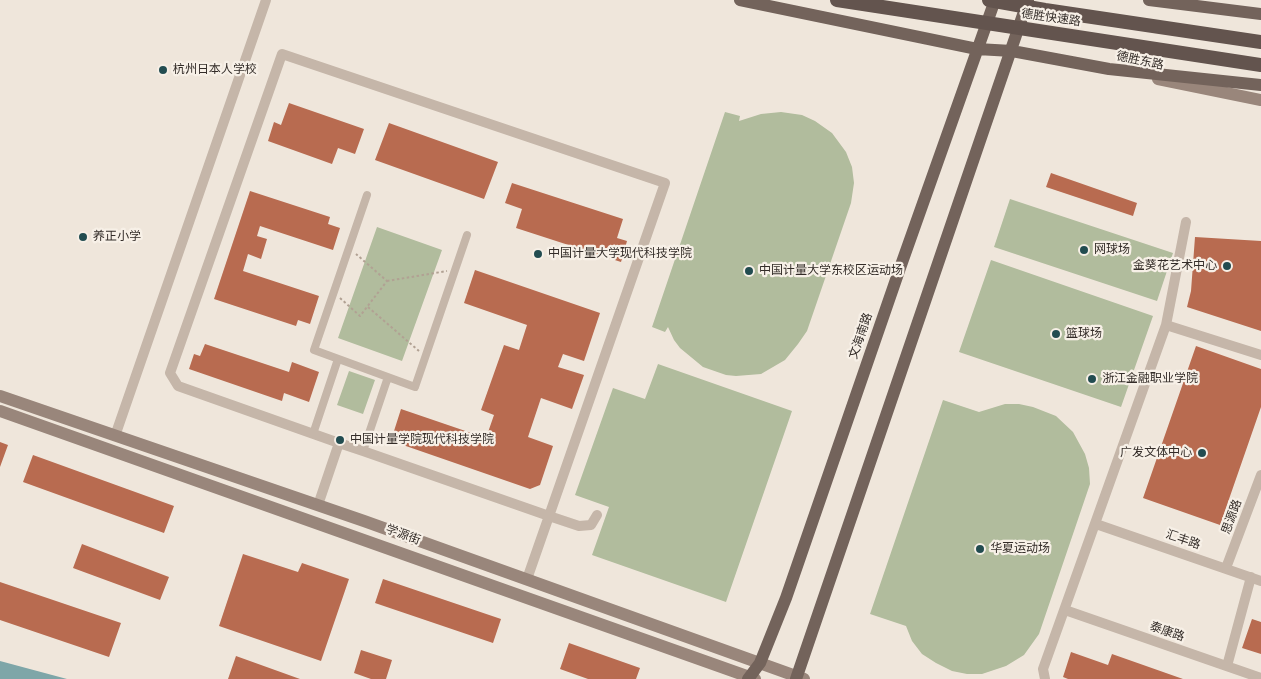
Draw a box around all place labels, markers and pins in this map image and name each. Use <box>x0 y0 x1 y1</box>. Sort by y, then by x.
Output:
place label: 杭州日本人学校 <box>173 63 257 77</box>
marker: 杭州日本人学校 <box>157 64 169 76</box>
place label: 养正小学 <box>93 230 141 244</box>
marker: 养正小学 <box>77 231 89 243</box>
place label: 网球场 <box>1094 243 1130 257</box>
marker: 网球场 <box>1078 244 1090 256</box>
place label: 中国计量大学现代科技学院 <box>548 247 692 261</box>
marker: 中国计量大学现代科技学院 <box>532 248 544 260</box>
place label: 金葵花艺术中心 <box>1133 259 1217 273</box>
marker: 金葵花艺术中心 <box>1221 260 1233 272</box>
place label: 中国计量大学东校区运动场 <box>759 264 903 278</box>
marker: 中国计量大学东校区运动场 <box>743 265 755 277</box>
place label: 篮球场 <box>1066 327 1102 341</box>
marker: 篮球场 <box>1050 328 1062 340</box>
place label: 浙江金融职业学院 <box>1102 372 1198 386</box>
marker: 浙江金融职业学院 <box>1086 373 1098 385</box>
place label: 中国计量学院现代科技学院 <box>350 433 494 447</box>
marker: 中国计量学院现代科技学院 <box>334 434 346 446</box>
place label: 广发文体中心 <box>1120 446 1192 460</box>
marker: 广发文体中心 <box>1196 447 1208 459</box>
place label: 华夏运动场 <box>990 542 1050 556</box>
marker: 华夏运动场 <box>974 543 986 555</box>

